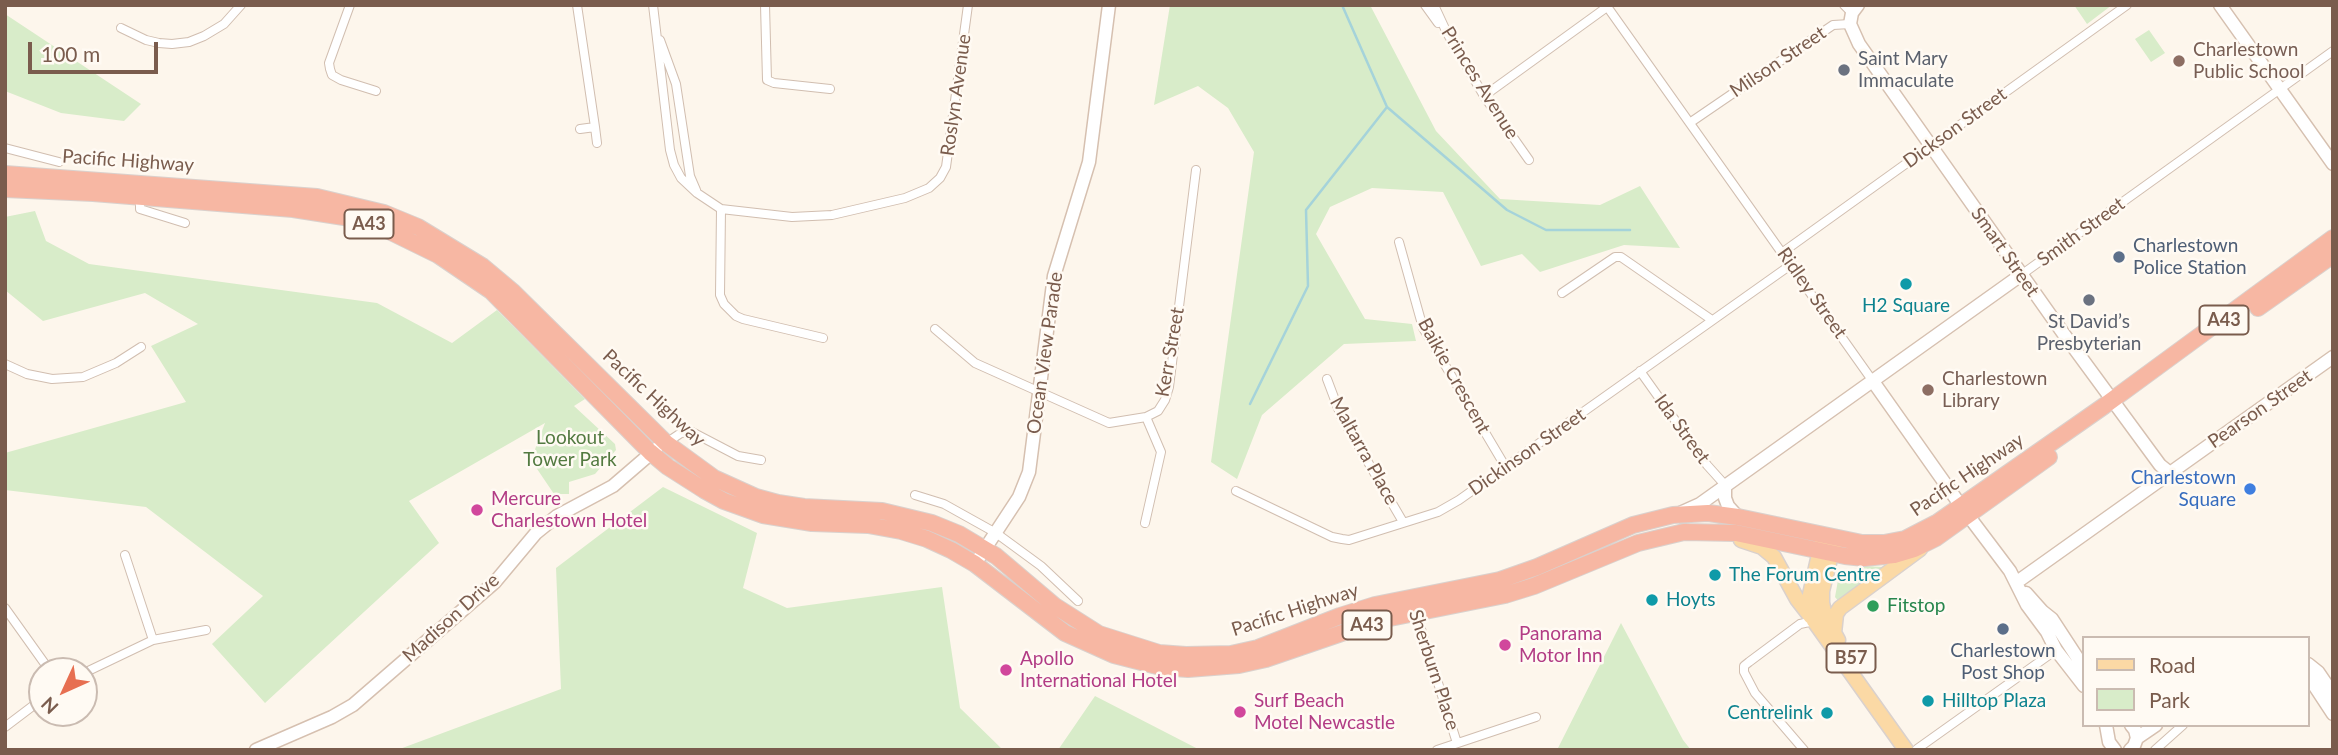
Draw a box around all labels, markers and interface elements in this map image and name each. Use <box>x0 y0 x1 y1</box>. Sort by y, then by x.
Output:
street label: Milson Street <box>1726 22 1830 102</box>
street label: Princes Avenue <box>1436 23 1524 143</box>
scale bar <box>32 28 161 72</box>
street label: Roslyn Avenue <box>936 33 976 157</box>
place label: Charlestown Public School <box>2193 39 2304 83</box>
text: 100 m <box>41 41 100 66</box>
place label: Saint Mary Immaculate <box>1858 48 1954 92</box>
marker: Charlestown Public School <box>2171 53 2187 69</box>
marker: Saint Mary Immaculate <box>1836 62 1852 78</box>
street label: Dickson Street <box>1899 83 2011 173</box>
street label: Pacific Highway <box>61 145 195 177</box>
street label: Smith Street <box>2033 193 2129 271</box>
street label: Smart Street <box>1966 203 2044 301</box>
road number: A43 <box>344 210 394 238</box>
place label: Charlestown Police Station <box>2133 235 2247 279</box>
street label: Ridley Street <box>1772 243 1852 343</box>
marker: Charlestown Police Station <box>2111 249 2127 265</box>
street label: Ocean View Parade <box>1022 270 1068 436</box>
marker: H2 Square <box>1898 276 1914 292</box>
marker: St David’s Presbyterian <box>2081 292 2097 308</box>
place label: H2 Square <box>1862 295 1950 317</box>
street label: Kerr Street <box>1151 305 1189 399</box>
road number: A43 <box>2200 306 2248 334</box>
place label: St David’s Presbyterian <box>2037 311 2141 355</box>
street label: Baikie Crescent <box>1413 314 1495 438</box>
street label: Pacific Highway <box>598 345 710 451</box>
street label: Pearson Street <box>2204 365 2316 453</box>
place label: Charlestown Library <box>1942 368 2047 412</box>
marker: Charlestown Library <box>1920 382 1936 398</box>
street label: Ida Street <box>1649 390 1715 468</box>
street label: Maltarra Place <box>1325 393 1403 509</box>
street label: Dickinson Street <box>1464 403 1590 501</box>
park label: Lookout Tower Park <box>523 427 617 471</box>
street label: Pacific Highway <box>1906 429 2028 521</box>
place label: Charlestown Square <box>2131 467 2236 511</box>
marker: Charlestown Square <box>2242 481 2258 497</box>
place label: Mercure Charlestown Hotel <box>491 488 647 532</box>
marker: Mercure Charlestown Hotel <box>469 502 485 518</box>
place label: The Forum Centre <box>1729 564 1881 586</box>
marker: The Forum Centre <box>1707 567 1723 583</box>
street label: Madison Drive <box>398 569 504 667</box>
street label: Pacific Highway <box>1229 579 1361 641</box>
place label: Hoyts <box>1666 589 1716 611</box>
marker: Hoyts <box>1644 592 1660 608</box>
place label: Fitstop <box>1887 595 1945 617</box>
marker: Fitstop <box>1865 598 1881 614</box>
street label: Sherburn Place <box>1404 607 1464 733</box>
road number: A43 <box>1342 610 1392 640</box>
marker: Charlestown Post Shop <box>1995 621 2011 637</box>
place label: Panorama Motor Inn <box>1519 623 1603 667</box>
legend <box>2082 636 2310 727</box>
marker: Panorama Motor Inn <box>1497 637 1513 653</box>
place label: Charlestown Post Shop <box>1950 640 2056 684</box>
road number: B57 <box>1826 644 1876 672</box>
place label: Apollo International Hotel <box>1020 648 1177 692</box>
text: Road <box>2149 652 2196 677</box>
north arrow <box>28 657 98 727</box>
marker: Apollo International Hotel <box>998 662 1014 678</box>
text: Park <box>2149 687 2190 712</box>
place label: Surf Beach Motel Newcastle <box>1254 690 1395 734</box>
place label: Hilltop Plaza <box>1942 690 2046 712</box>
text: N <box>36 692 63 719</box>
marker: Hilltop Plaza <box>1920 693 1936 709</box>
place label: Centrelink <box>1727 702 1813 724</box>
marker: Surf Beach Motel Newcastle <box>1232 704 1248 720</box>
marker: Centrelink <box>1819 705 1835 721</box>

